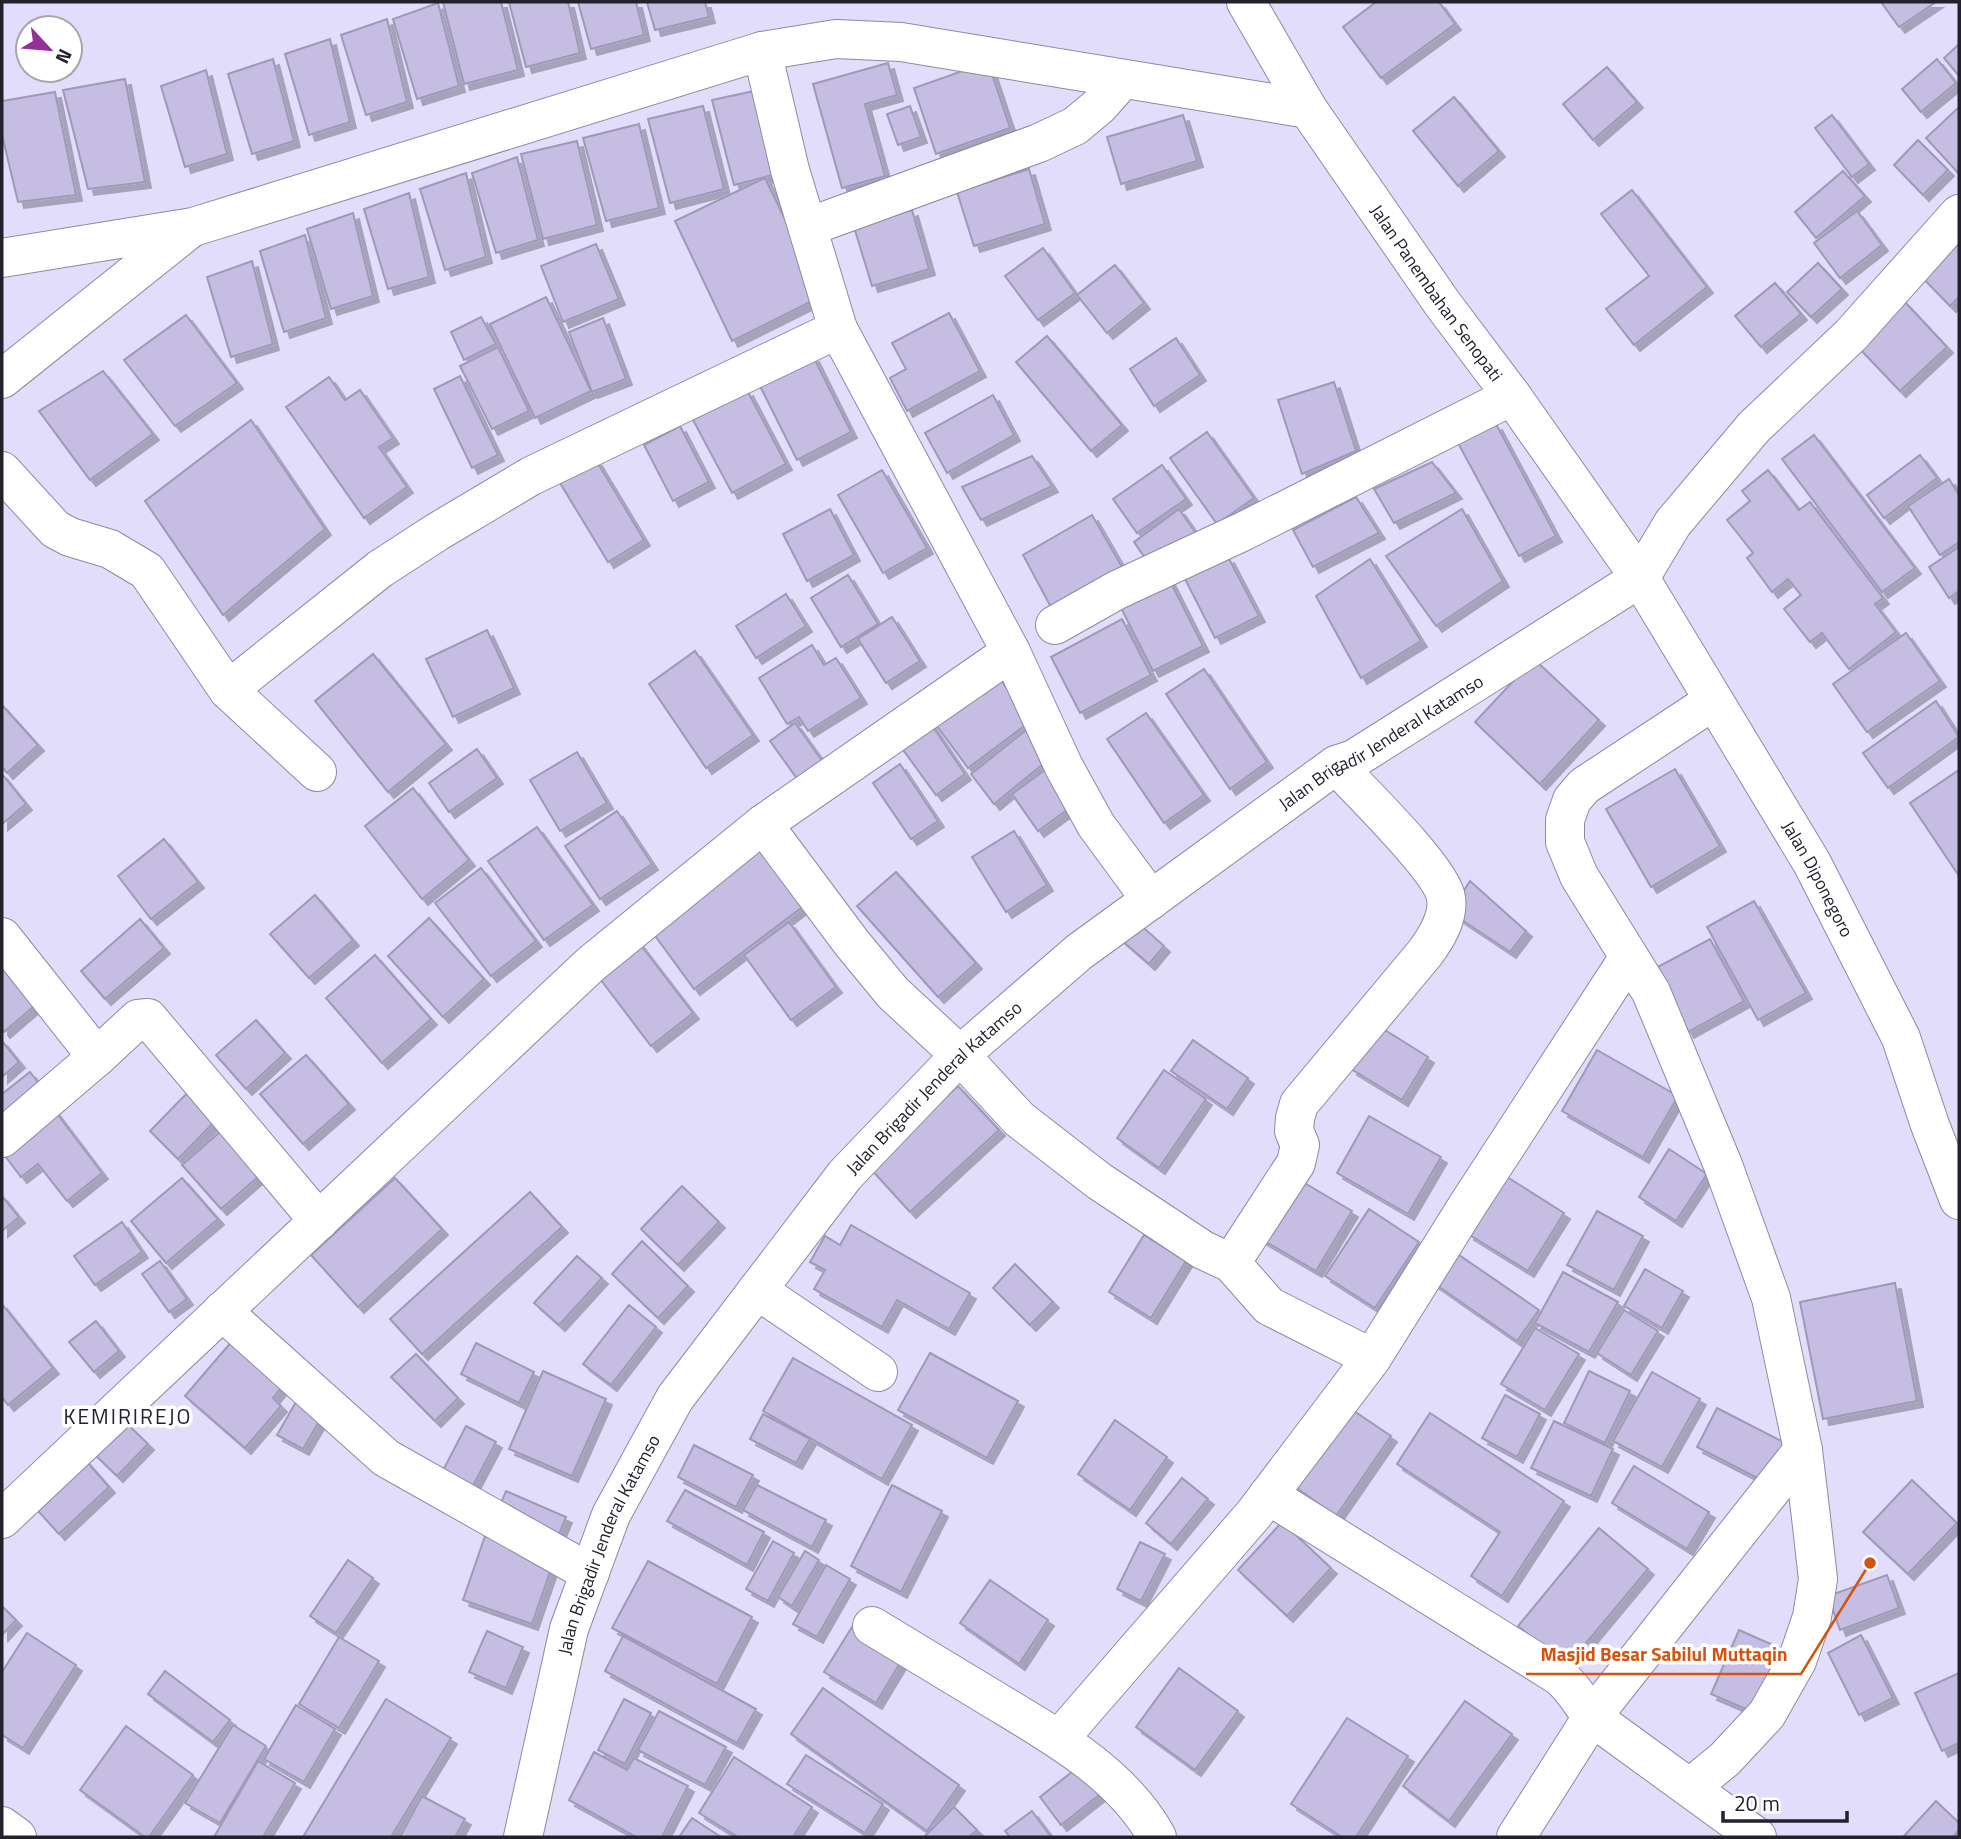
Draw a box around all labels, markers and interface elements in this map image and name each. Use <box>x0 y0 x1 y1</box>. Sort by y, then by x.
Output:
north arrow <box>14 14 84 84</box>
text: N <box>49 44 81 69</box>
street label: Jalan Panembahan Senopati <box>1364 199 1510 387</box>
street label: Jalan Brigadir Jenderal Katamso <box>1273 667 1488 816</box>
street label: Jalan Diponegoro <box>1776 815 1861 941</box>
street label: Jalan Brigadir Jenderal Katamso <box>839 994 1027 1180</box>
district label: KEMIRIREJO <box>64 1400 192 1432</box>
street label: Jalan Brigadir Jenderal Katamso <box>550 1429 666 1657</box>
callout: Masjid Besar Sabilul Muttaqin <box>1526 1634 1801 1674</box>
text: Masjid Besar Sabilul Muttaqin <box>1541 1639 1787 1668</box>
scale bar <box>1723 1780 1847 1824</box>
text: 20 m <box>1734 1787 1780 1819</box>

